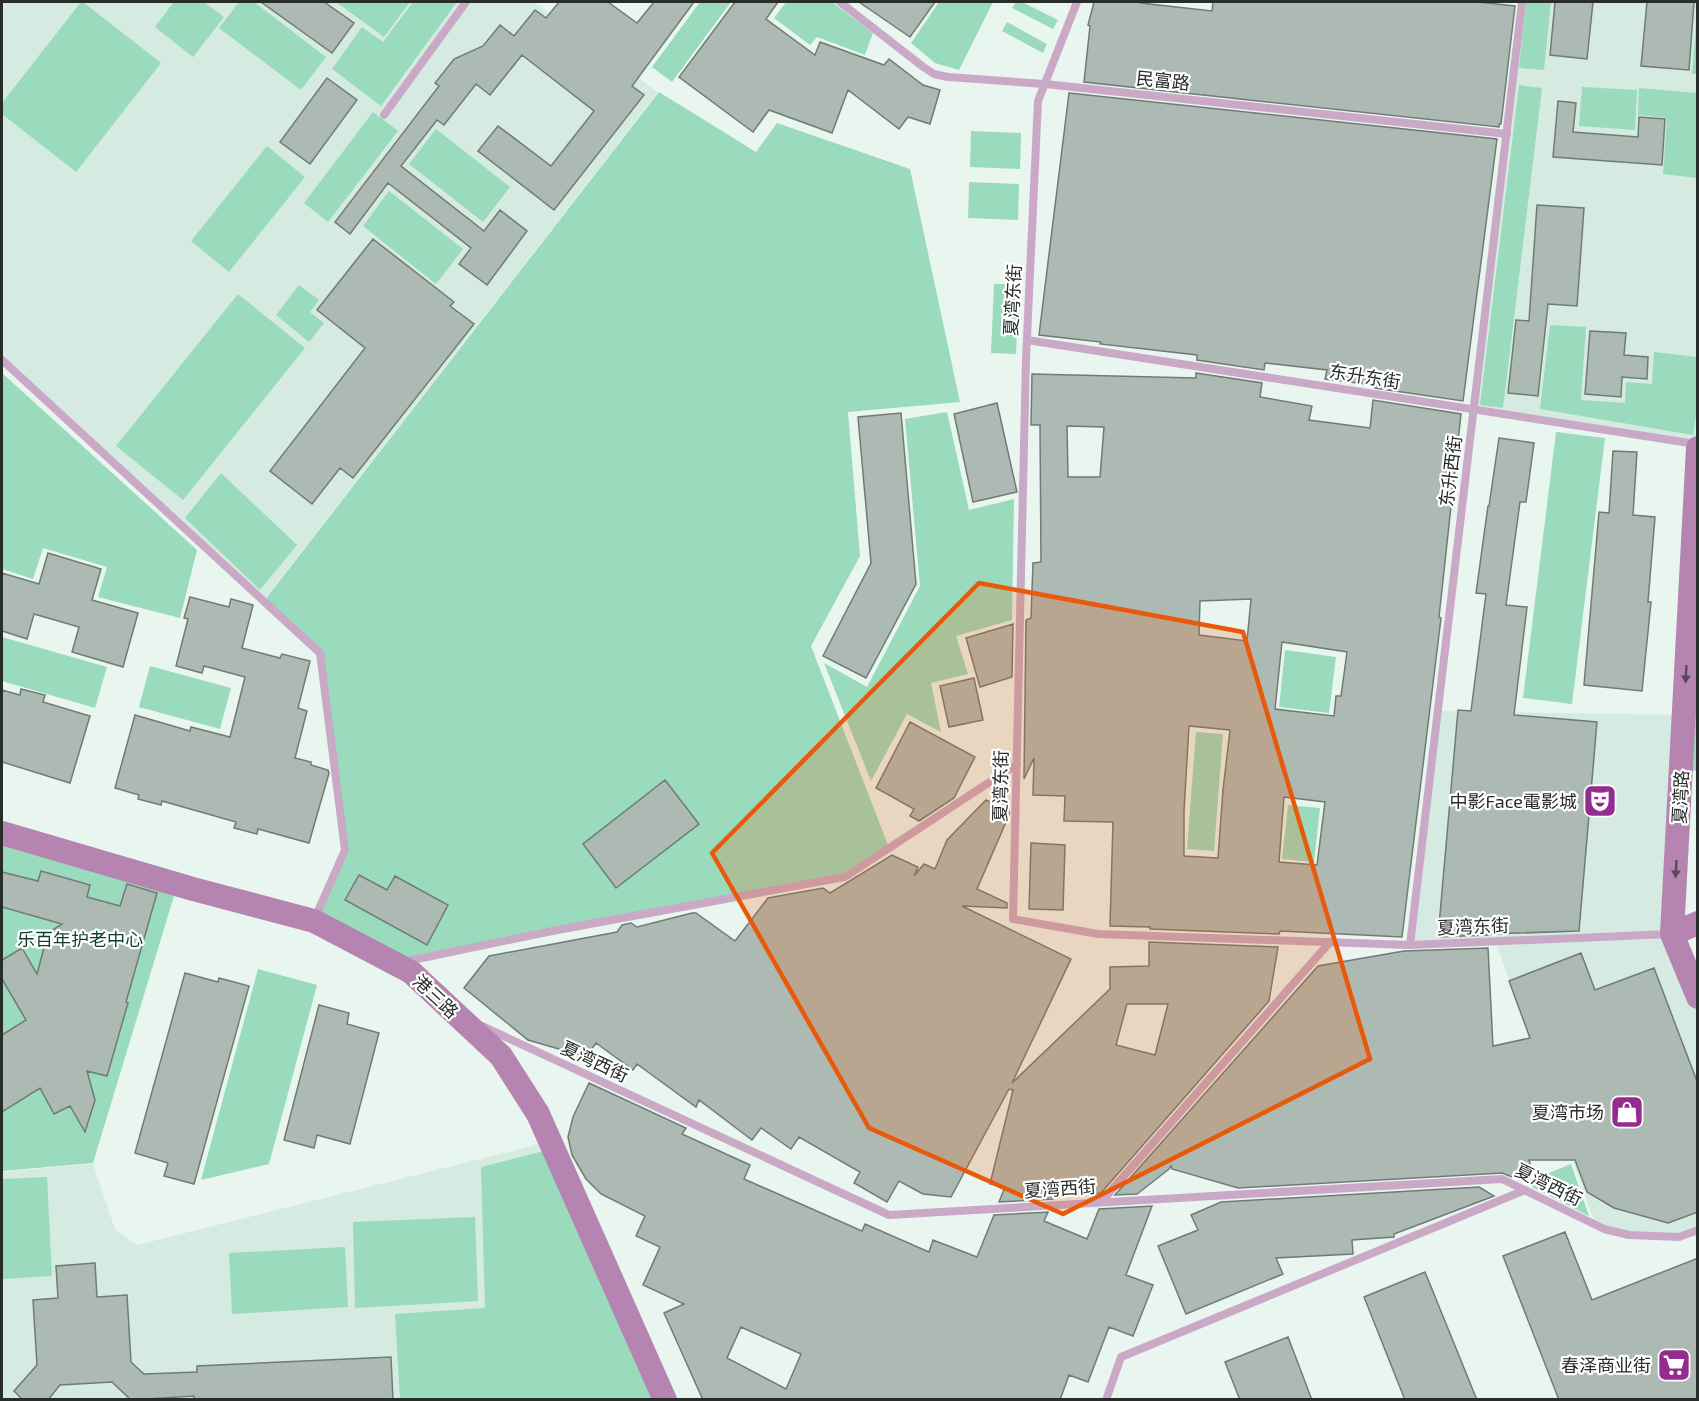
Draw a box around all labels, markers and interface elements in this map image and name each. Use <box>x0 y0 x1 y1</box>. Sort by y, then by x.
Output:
street label: 民富路 <box>1135 66 1191 94</box>
street label: 夏湾东街 <box>999 263 1025 337</box>
street label: 东升东街 <box>1328 360 1402 392</box>
street label: 东升西街 <box>1435 434 1465 508</box>
one-way arrow <box>1681 665 1690 684</box>
street label: 夏湾东街 <box>988 750 1012 822</box>
street label: 夏湾路 <box>1668 769 1692 825</box>
theatre icon: 中影Face電影城 <box>1582 783 1618 819</box>
place label: 中影Face電影城 <box>1450 790 1577 812</box>
one-way arrow <box>1671 859 1680 878</box>
street label: 夏湾东街 <box>1437 914 1509 938</box>
park label: 乐百年护老中心 <box>17 928 143 950</box>
street label: 港三路 <box>409 970 463 1022</box>
street label: 夏湾西街 <box>558 1036 632 1086</box>
shop icon: 夏湾市场 <box>1609 1094 1645 1130</box>
place label: 夏湾市场 <box>1532 1101 1604 1123</box>
street label: 夏湾西街 <box>1512 1158 1586 1210</box>
street label: 夏湾西街 <box>1023 1175 1097 1201</box>
supermarket icon: 春泽商业街 <box>1656 1347 1692 1383</box>
place label: 春泽商业街 <box>1561 1354 1651 1376</box>

